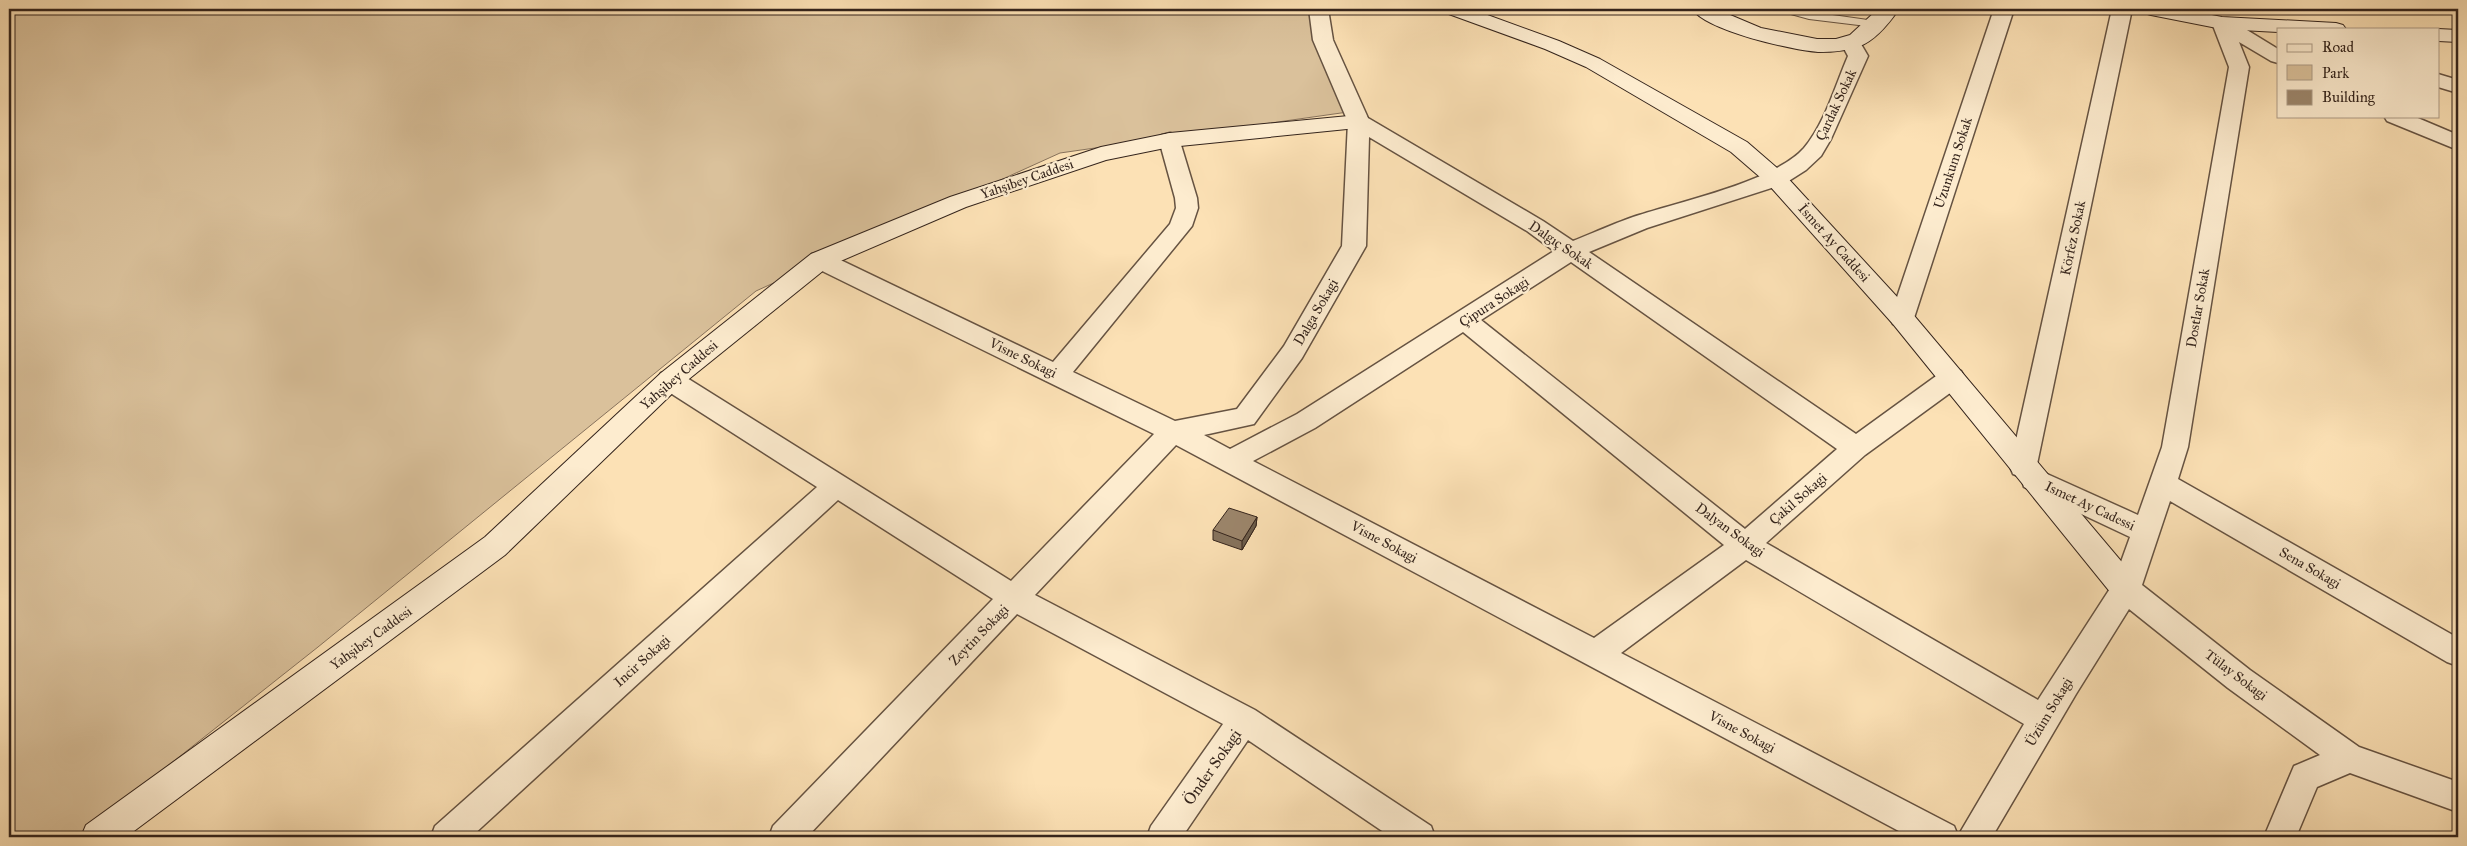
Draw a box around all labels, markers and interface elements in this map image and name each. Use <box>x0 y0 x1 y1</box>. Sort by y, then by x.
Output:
legend <box>2277 28 2440 118</box>
text: Road <box>2322 38 2354 56</box>
text: Park <box>2322 64 2349 82</box>
street label: Çardak Sokak <box>1812 66 1860 144</box>
text: Building <box>2322 88 2376 106</box>
street label: Uzunkum Sokak <box>1930 115 1976 211</box>
street label: Yahşibey Caddesi <box>978 155 1076 203</box>
street label: Körfez Sokak <box>2057 199 2089 277</box>
street label: İsmet Ay Caddesi <box>1794 200 1874 286</box>
street label: Dalgıç Sokak <box>1526 217 1597 273</box>
street label: Dostlar Sokak <box>2183 267 2213 349</box>
street label: Çipura Sokagi <box>1456 273 1532 331</box>
street label: Dalga Sokagi <box>1290 276 1342 348</box>
street label: Visne Sokagi <box>986 334 1060 382</box>
street label: Yahşibey Caddesi <box>637 337 721 413</box>
street label: Çakil Sokagi <box>1766 469 1830 529</box>
street label: Ismet Ay Cadessi <box>2042 478 2138 534</box>
street label: Dalyan Sokagi <box>1692 499 1768 561</box>
street label: Visne Sokagi <box>1347 517 1420 567</box>
street label: Sena Sokagi <box>2276 544 2344 593</box>
street label: Zeytin Sokagi <box>946 601 1012 669</box>
street label: Yahşibey Caddesi <box>327 603 415 673</box>
street label: Incir Sokagi <box>610 631 674 691</box>
street label: Tülay Sokagi <box>2201 646 2271 704</box>
street label: Üzüm Sokagi <box>2020 673 2076 750</box>
street label: Visne Sokagi <box>1705 707 1778 757</box>
street label: Önder Sokagi <box>1178 724 1246 809</box>

